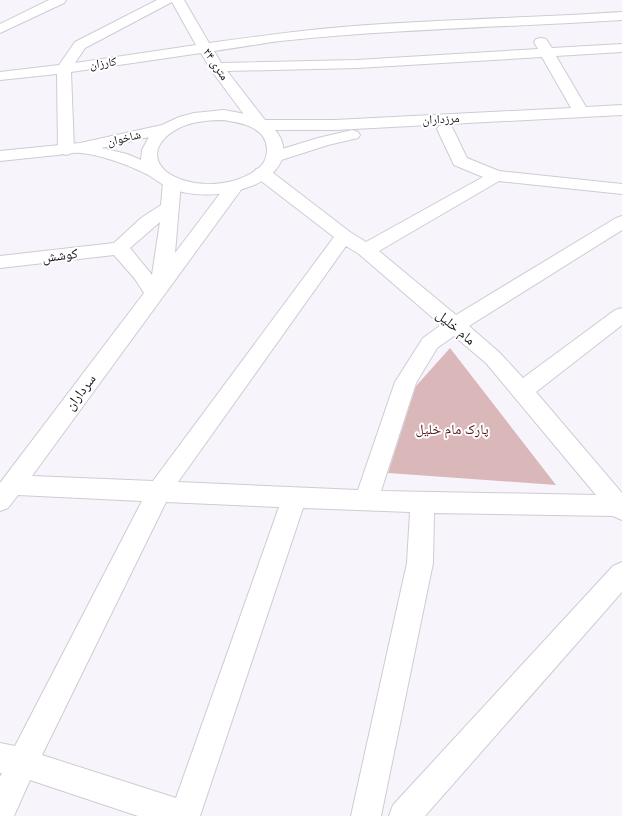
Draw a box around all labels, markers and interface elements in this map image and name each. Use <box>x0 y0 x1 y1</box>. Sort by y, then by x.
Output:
street label: ۲۴ متری <box>200 45 232 83</box>
street label: کارزان <box>89 54 117 72</box>
street label: مرزداران <box>422 111 460 127</box>
street label: شاخوان <box>106 127 142 149</box>
street label: کوشش <box>41 245 79 266</box>
street label: مام خلیل <box>432 306 479 349</box>
street label: سرداران <box>61 371 100 414</box>
park label: پارک مام خلیل <box>415 421 489 439</box>

